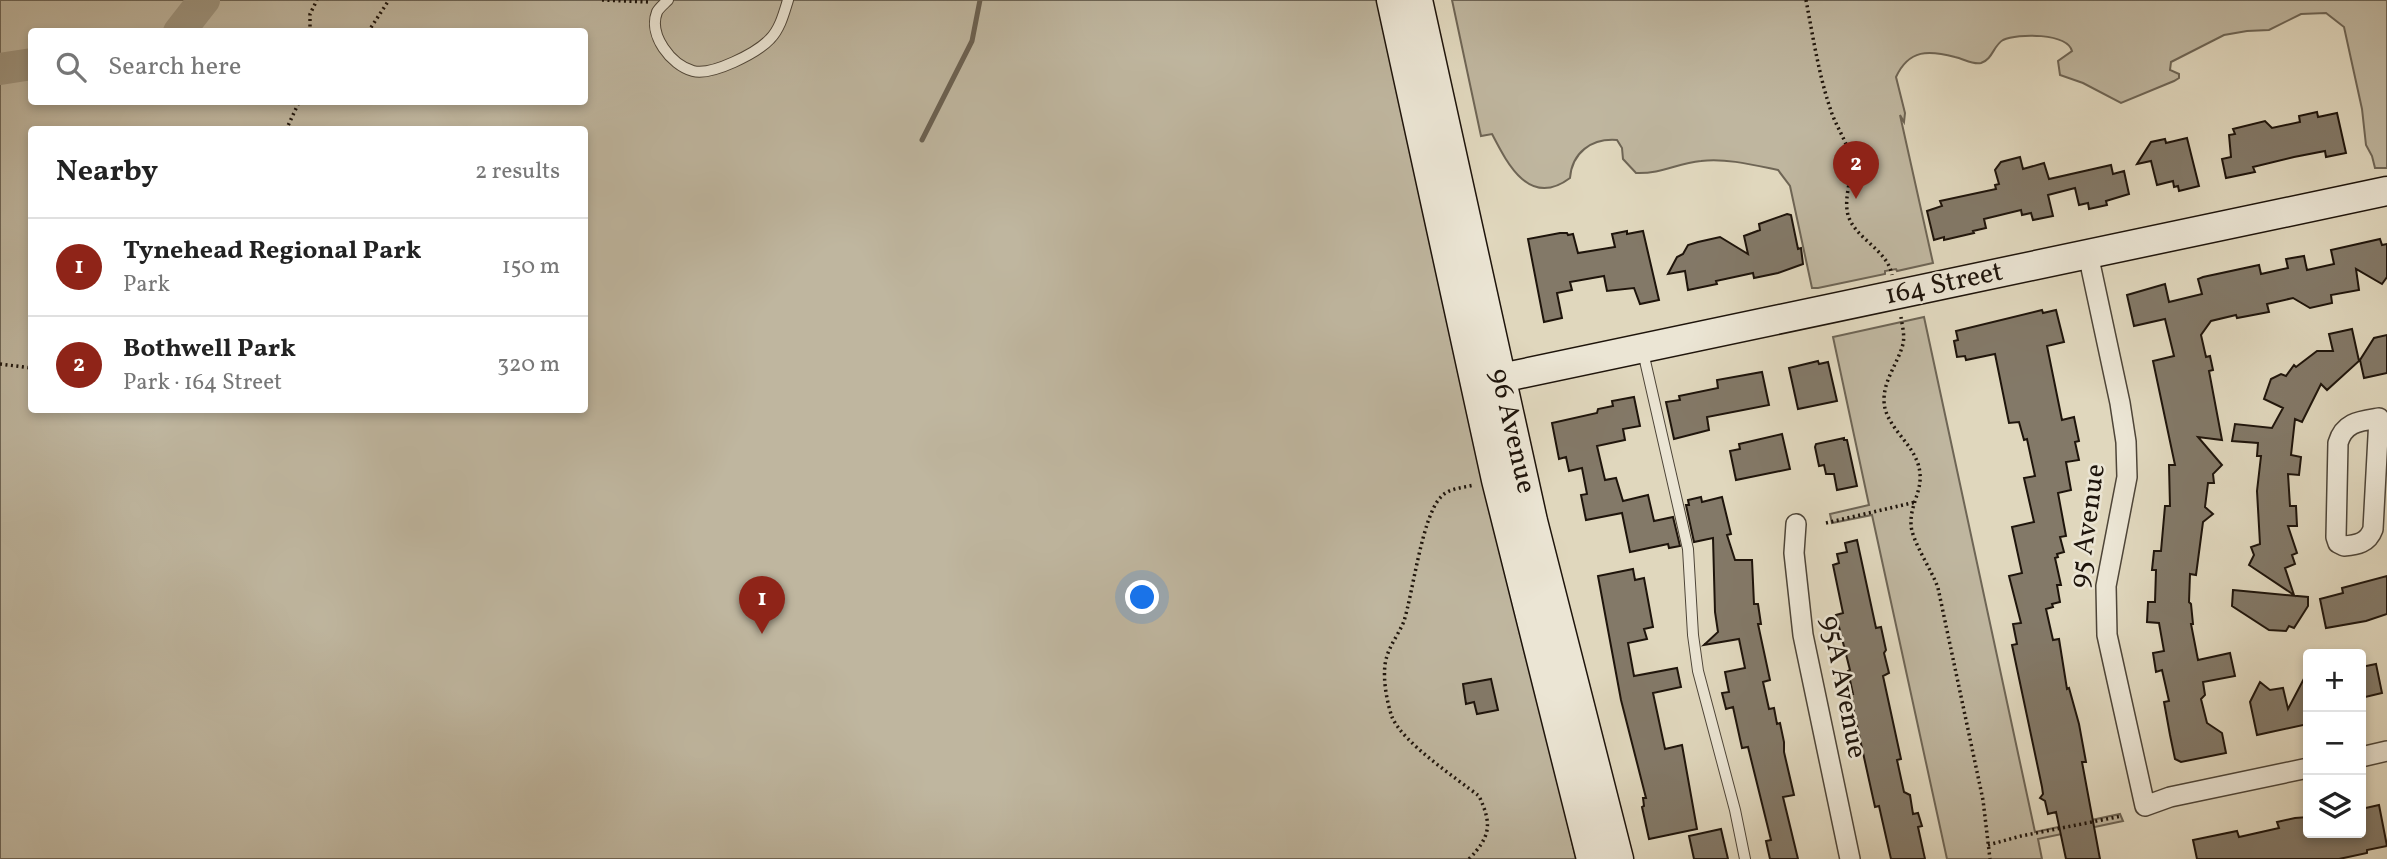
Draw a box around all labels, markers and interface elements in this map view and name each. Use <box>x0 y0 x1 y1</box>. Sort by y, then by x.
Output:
search box <box>28 28 588 105</box>
icon: search <box>52 48 90 86</box>
text: Search here <box>108 49 241 85</box>
pin: 2 <box>1833 141 1879 199</box>
text: Nearby <box>56 151 158 193</box>
text: 2 results <box>475 156 560 188</box>
text: Tynehead Regional Park <box>123 233 421 269</box>
text: 1 <box>74 251 84 283</box>
text: 150 m <box>502 251 560 283</box>
street label: 164 Street <box>1881 252 2007 316</box>
text: Park <box>123 269 170 301</box>
text: Bothwell Park <box>123 331 296 367</box>
text: 2 <box>73 349 85 381</box>
text: 320 m <box>497 349 560 381</box>
street label: 96 Avenue <box>1479 365 1545 497</box>
text: Park · 164 Street <box>123 367 282 399</box>
street label: 95 Avenue <box>2060 461 2116 591</box>
pin: 1 <box>739 576 785 634</box>
your location <box>1125 580 1159 614</box>
street label: 95A Avenue <box>1810 612 1876 762</box>
map controls <box>2303 649 2366 838</box>
button: + <box>2303 649 2366 712</box>
button: − <box>2303 712 2366 775</box>
button: layers <box>2303 775 2366 838</box>

